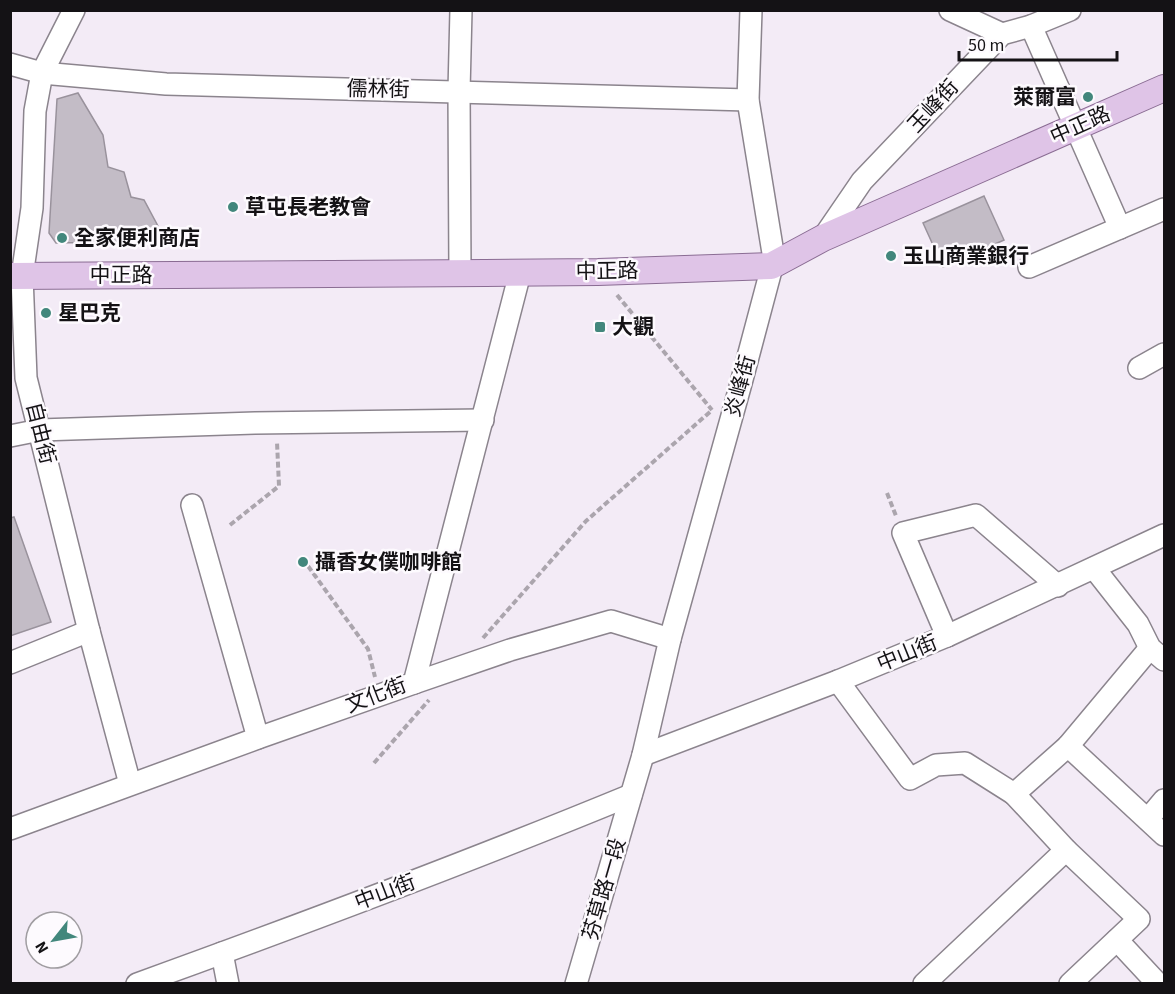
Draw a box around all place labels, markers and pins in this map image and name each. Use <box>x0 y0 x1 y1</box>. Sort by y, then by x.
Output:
place label: 萊爾富 <box>1013 82 1076 112</box>
marker: 萊爾富 <box>1081 90 1095 104</box>
place label: 草屯長老教會 <box>245 192 371 222</box>
marker: 草屯長老教會 <box>226 200 240 214</box>
place label: 全家便利商店 <box>74 223 200 253</box>
marker: 全家便利商店 <box>55 231 69 245</box>
place label: 玉山商業銀行 <box>903 241 1029 271</box>
marker: 玉山商業銀行 <box>884 249 898 263</box>
place label: 星巴克 <box>58 298 121 328</box>
marker: 星巴克 <box>39 306 53 320</box>
place label: 大觀 <box>612 312 654 342</box>
marker: 大觀 <box>593 320 607 334</box>
place label: 攝香女僕咖啡館 <box>315 547 462 577</box>
marker: 攝香女僕咖啡館 <box>296 555 310 569</box>

